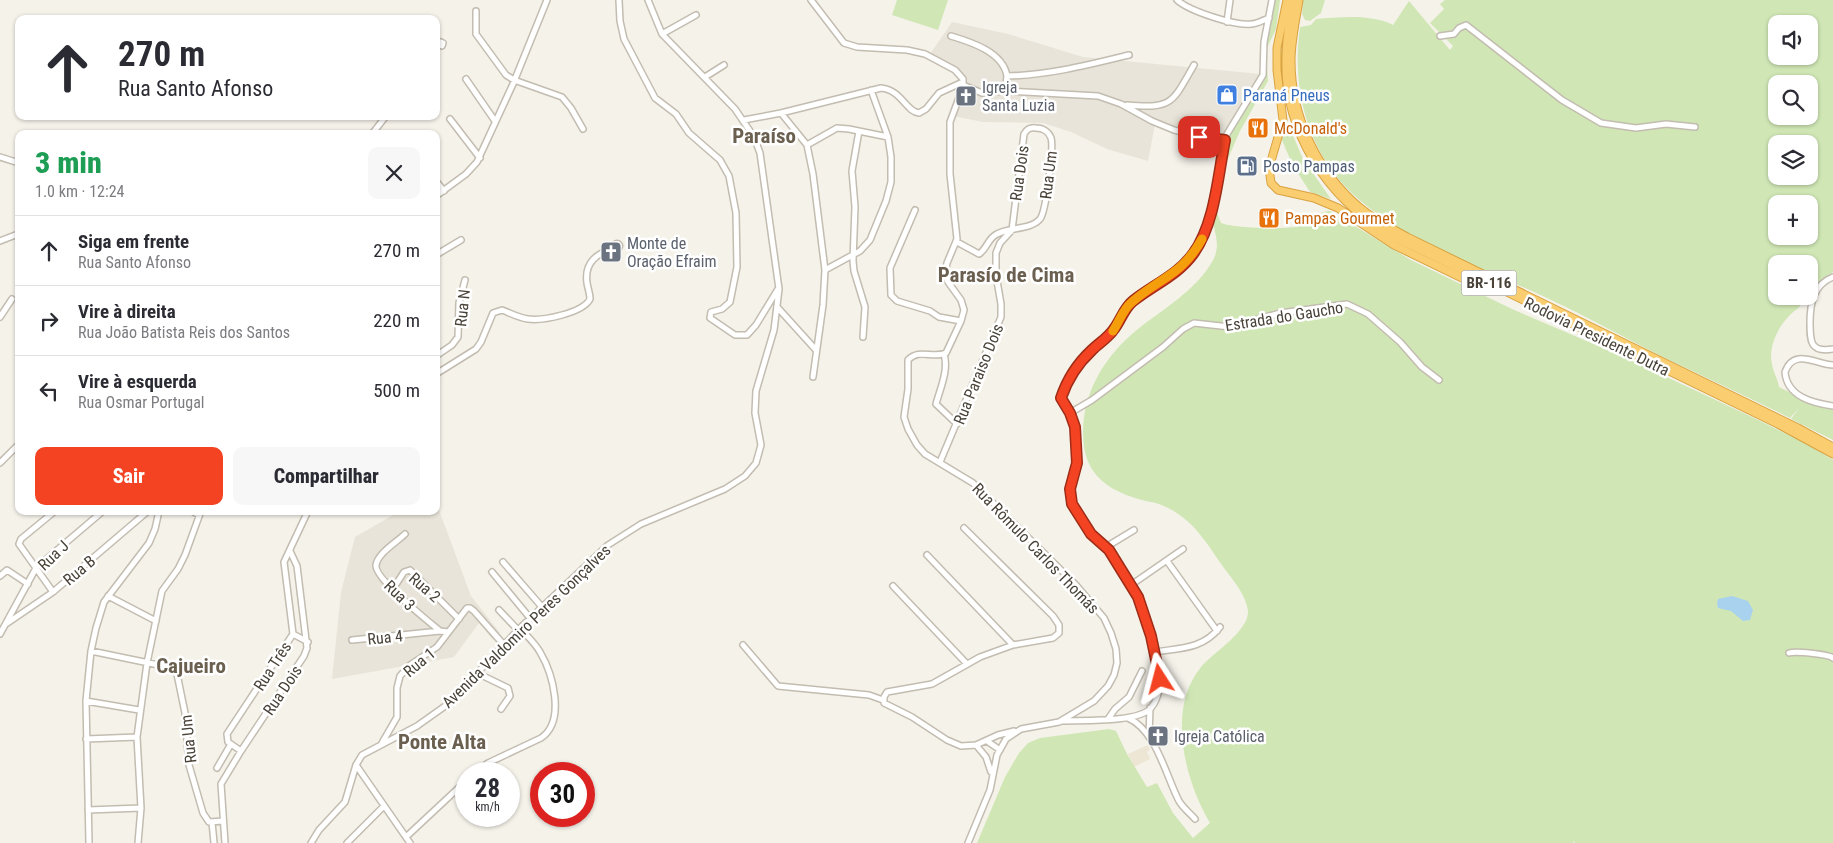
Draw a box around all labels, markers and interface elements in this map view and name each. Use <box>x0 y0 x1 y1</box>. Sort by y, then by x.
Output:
map controls <box>1768 15 1818 305</box>
button: sound <box>1768 15 1818 65</box>
text: 270 m <box>118 34 205 75</box>
icon: ahead <box>35 35 100 100</box>
button: search <box>1768 75 1818 125</box>
text: Rua Santo Afonso <box>118 76 273 101</box>
place label: Igreja Santa Luzia <box>982 78 1055 115</box>
shop icon: Paraná Pneus <box>1215 83 1239 107</box>
church icon: Igreja Santa Luzia <box>954 84 978 108</box>
place label: Paraná Pneus <box>1243 86 1330 105</box>
pin <box>1178 116 1220 158</box>
restaurant icon: McDonald's <box>1246 116 1270 140</box>
place label: McDonald's <box>1274 119 1347 138</box>
icon: arrive <box>1185 123 1213 151</box>
district label: Paraíso <box>732 124 796 148</box>
button: layers <box>1768 135 1818 185</box>
street label: Rua Dois <box>1006 144 1033 202</box>
text: 3 min <box>35 145 102 180</box>
button: close <box>368 147 420 199</box>
street label: Rua Um <box>1036 150 1061 200</box>
fuel station icon: Posto Pampas <box>1235 154 1259 178</box>
place label: Posto Pampas <box>1263 157 1355 176</box>
text: 1.0 km · 12:24 <box>35 182 125 201</box>
button: + <box>1768 195 1818 245</box>
restaurant icon: Pampas Gourmet <box>1257 206 1281 230</box>
place label: Pampas Gourmet <box>1285 209 1395 228</box>
text: Siga em frente <box>78 230 189 253</box>
place label: Monte de Oração Efraim <box>627 234 716 271</box>
icon: ahead <box>35 237 63 265</box>
text: 270 m <box>373 239 420 262</box>
church icon: Monte de Oração Efraim <box>599 240 623 264</box>
text: Rua Santo Afonso <box>78 253 191 272</box>
button: − <box>1768 255 1818 305</box>
district label: Parasío de Cima <box>938 263 1074 287</box>
road number: BR-116 <box>1462 270 1516 296</box>
street label: Rua N <box>451 288 474 328</box>
street label: Rodovia Presidente Dutra <box>1521 293 1672 380</box>
street label: Estrada do Gaucho <box>1224 298 1344 335</box>
text: Vire à direita <box>78 300 176 323</box>
icon: right <box>35 307 63 335</box>
text: 220 m <box>373 309 420 332</box>
street label: Rua Paraiso Dois <box>950 321 1007 427</box>
text: Rua João Batista Reis dos Santos <box>78 323 290 342</box>
text: Vire à esquerda <box>78 370 197 393</box>
icon: left <box>35 377 63 405</box>
text: 500 m <box>373 379 420 402</box>
text: Rua Osmar Portugal <box>78 393 205 412</box>
button: Sair <box>35 447 223 505</box>
button: Compartilhar <box>233 447 420 505</box>
street label: Rua Rômulo Carlos Thomás <box>968 479 1103 618</box>
street label: Rua J <box>34 536 73 574</box>
street label: Avenida Valdomiro Peres Gonçalves <box>438 541 615 712</box>
street label: Rua B <box>59 551 99 589</box>
street label: Rua 2 <box>405 569 444 606</box>
street label: Rua 3 <box>380 576 419 615</box>
street label: Rua 4 <box>366 626 404 649</box>
street label: Rua Três <box>250 638 295 694</box>
street label: Rua 1 <box>400 644 439 681</box>
position arrow <box>1133 652 1185 704</box>
district label: Cajueiro <box>156 654 226 678</box>
street label: Rua Dois <box>259 662 306 719</box>
street label: Rua Um <box>177 714 200 764</box>
church icon: Igreja Católica <box>1146 724 1170 748</box>
place label: Igreja Católica <box>1174 727 1265 746</box>
district label: Ponte Alta <box>398 730 486 754</box>
speed limit sign: 30 <box>530 762 595 827</box>
text: 28 <box>475 774 500 803</box>
text: km/h <box>475 800 500 814</box>

